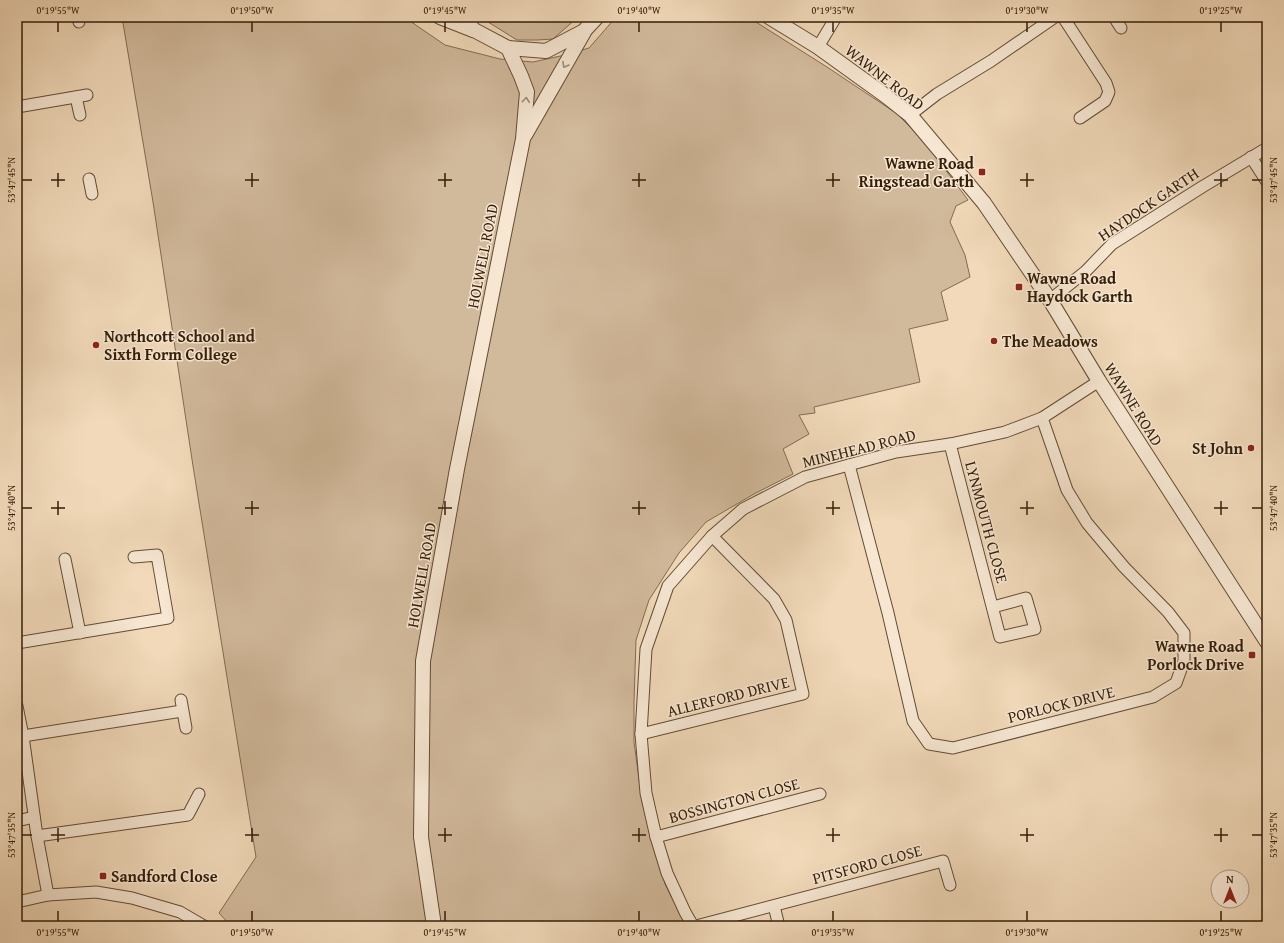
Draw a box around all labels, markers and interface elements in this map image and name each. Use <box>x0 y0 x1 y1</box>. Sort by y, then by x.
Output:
text: 0°19'55"W <box>36 3 80 18</box>
text: 0°19'50"W <box>230 3 274 18</box>
text: 0°19'45"W <box>423 3 467 18</box>
text: 0°19'40"W <box>617 3 661 18</box>
text: 0°19'35"W <box>811 3 855 18</box>
text: 0°19'30"W <box>1005 3 1049 18</box>
text: 0°19'25"W <box>1199 3 1243 18</box>
street label: WAWNE ROAD <box>840 38 930 116</box>
one-way arrow <box>562 61 569 68</box>
one-way arrow <box>521 97 530 103</box>
place label: Wawne Road Ringstead Garth <box>859 151 975 193</box>
text: 53°47'45"N <box>4 157 19 203</box>
text: 53°47'45"N <box>1266 157 1281 203</box>
street label: HAYDOCK GARTH <box>1093 161 1204 247</box>
marker: Wawne Road Ringstead Garth <box>977 167 987 177</box>
street label: HOLWELL ROAD <box>460 201 504 311</box>
place label: Wawne Road Haydock Garth <box>1027 266 1133 308</box>
marker: Wawne Road Haydock Garth <box>1014 282 1024 292</box>
place label: Northcott School and Sixth Form College <box>104 324 256 366</box>
place label: The Meadows <box>1002 329 1098 353</box>
marker: The Meadows <box>989 336 999 346</box>
marker: Northcott School and Sixth Form College <box>91 340 101 350</box>
street label: WAWNE ROAD <box>1099 357 1169 451</box>
street label: MINEHEAD ROAD <box>800 422 919 474</box>
place label: St John <box>1192 436 1244 460</box>
marker: St John <box>1246 443 1256 453</box>
street label: LYNMOUTH CLOSE <box>959 458 1015 586</box>
text: 53°47'40"N <box>4 485 19 531</box>
text: 53°47'40"N <box>1266 485 1281 531</box>
street label: HOLWELL ROAD <box>400 520 442 629</box>
place label: Wawne Road Porlock Drive <box>1147 634 1245 676</box>
marker: Wawne Road Porlock Drive <box>1247 650 1257 660</box>
street label: ALLERFORD DRIVE <box>664 669 792 723</box>
street label: PORLOCK DRIVE <box>1005 679 1117 729</box>
street label: BOSSINGTON CLOSE <box>666 771 802 829</box>
text: 53°47'35"N <box>4 812 19 858</box>
text: 53°47'35"N <box>1266 812 1281 858</box>
street label: PITSFORD CLOSE <box>810 838 924 890</box>
place label: Sandford Close <box>111 864 218 888</box>
north arrow <box>1210 869 1250 909</box>
marker: Sandford Close <box>98 871 108 881</box>
text: N <box>1226 871 1234 887</box>
text: 0°19'55"W <box>36 925 80 940</box>
text: 0°19'50"W <box>230 925 274 940</box>
text: 0°19'45"W <box>423 925 467 940</box>
text: 0°19'40"W <box>617 925 661 940</box>
text: 0°19'35"W <box>811 925 855 940</box>
text: 0°19'30"W <box>1005 925 1049 940</box>
text: 0°19'25"W <box>1199 925 1243 940</box>

